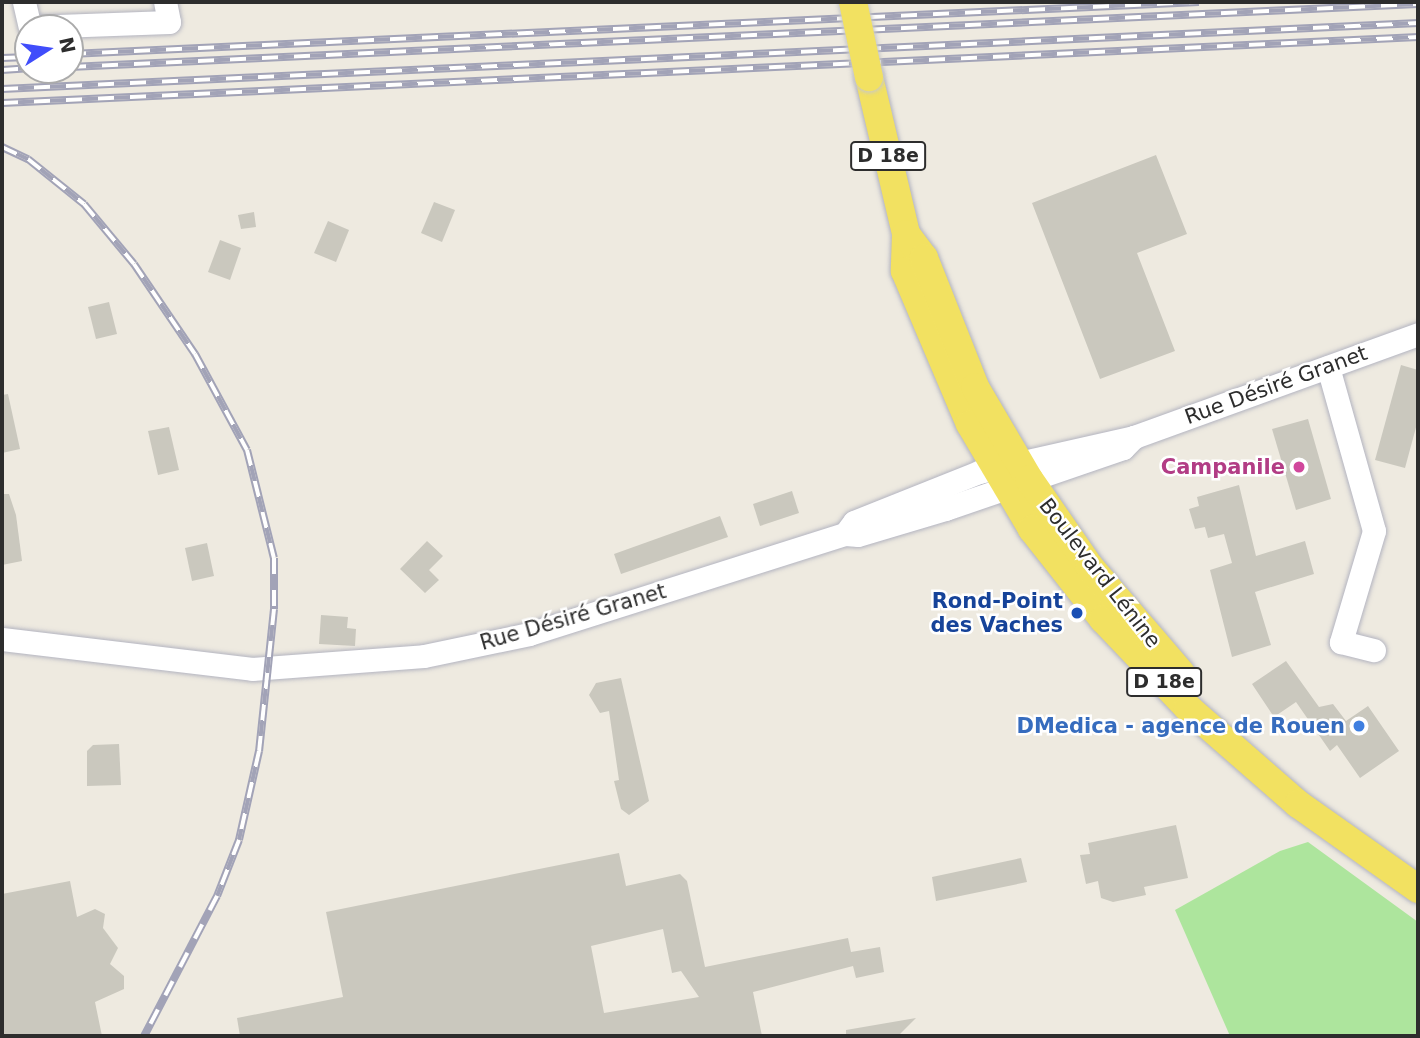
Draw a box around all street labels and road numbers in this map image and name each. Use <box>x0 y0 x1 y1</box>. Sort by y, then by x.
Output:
road number: D 18e <box>850 140 926 172</box>
street label: Rue Désiré Granet <box>1181 340 1371 430</box>
street label: Boulevard Lénine <box>1034 493 1166 653</box>
street label: Rue Désiré Granet <box>477 578 669 656</box>
road number: D 18e <box>1126 666 1202 698</box>

